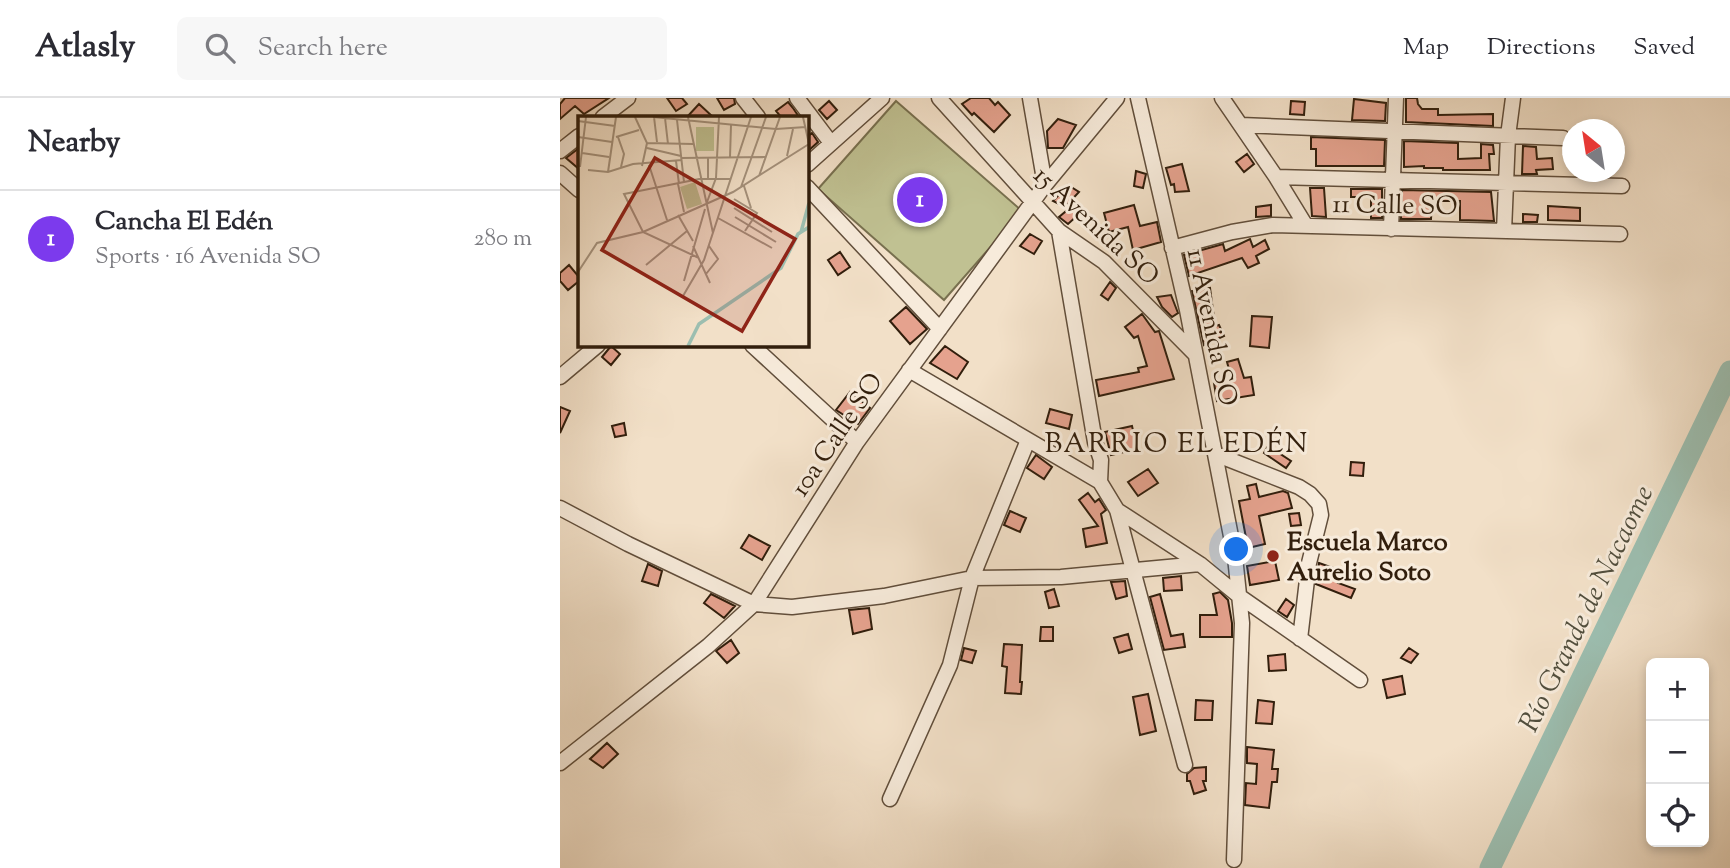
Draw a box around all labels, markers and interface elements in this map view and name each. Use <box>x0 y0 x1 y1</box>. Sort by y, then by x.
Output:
search box <box>177 17 667 80</box>
text: Atlasly <box>35 24 135 72</box>
icon: search <box>201 29 239 67</box>
text: Search here <box>257 30 388 67</box>
text: Map <box>1403 31 1449 65</box>
text: Directions <box>1487 31 1595 65</box>
text: Saved <box>1633 31 1695 65</box>
inset map <box>578 116 808 346</box>
north arrow <box>1562 119 1625 182</box>
text: Nearby <box>28 122 120 165</box>
street label: 15 Avenida SO <box>1024 159 1167 295</box>
pin: 1 <box>897 174 943 226</box>
street label: 11 Calle SO <box>1332 187 1458 226</box>
text: Cancha El Edén <box>95 204 273 241</box>
text: 1 <box>47 223 55 256</box>
text: 280 m <box>474 223 532 256</box>
text: Sports · 16 Avenida SO <box>95 241 321 274</box>
street label: 11 Avenida SO <box>1176 245 1245 410</box>
street label: 10a Calle SO <box>783 366 893 505</box>
district label: BARRIO EL EDÉN <box>1045 425 1309 465</box>
water label: Río Grande de Nacaome <box>1511 479 1665 739</box>
place label: Escuela Marco Aurelio Soto <box>1287 525 1448 592</box>
your location <box>1219 532 1253 566</box>
marker: Escuela Marco Aurelio Soto <box>1265 548 1281 564</box>
map controls <box>1646 658 1709 847</box>
button: + <box>1646 658 1709 721</box>
button: − <box>1646 721 1709 784</box>
button: locate <box>1646 784 1709 847</box>

